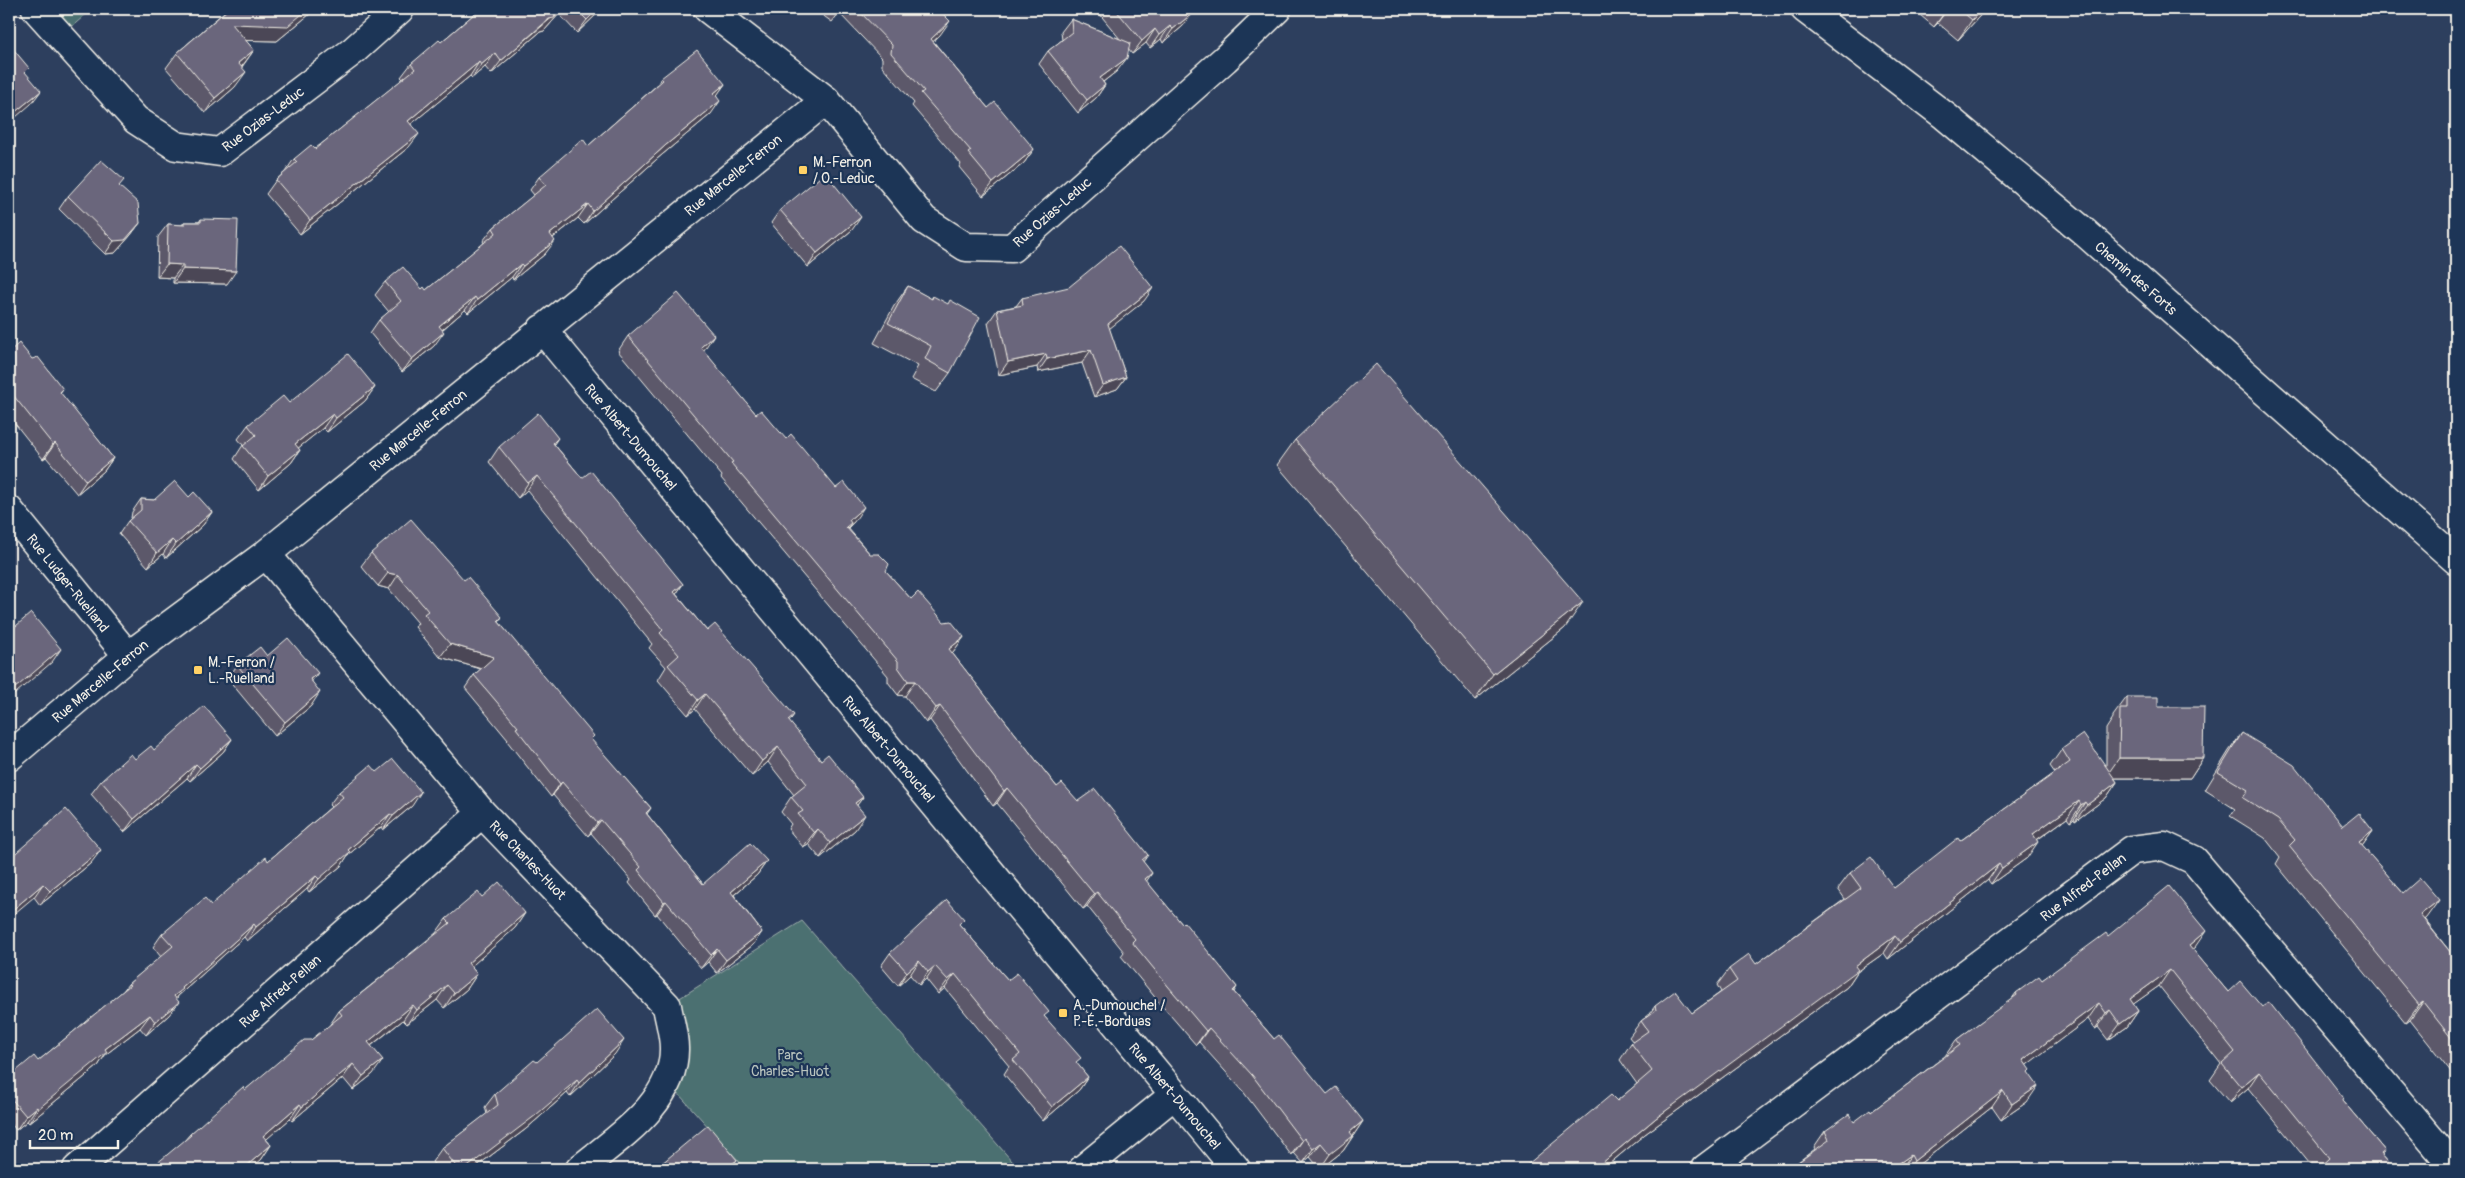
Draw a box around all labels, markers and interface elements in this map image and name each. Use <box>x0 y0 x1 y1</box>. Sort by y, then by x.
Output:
street label: Rue Ozias-Leduc <box>219 83 308 156</box>
street label: Rue Marcelle-Ferron <box>681 131 785 220</box>
place label: M.-Ferron / O.-Leduc <box>813 154 875 187</box>
marker: M.-Ferron / O.-Leduc <box>797 164 809 176</box>
street label: Rue Ozias-Leduc <box>1010 174 1095 251</box>
street label: Chemin des Forts <box>2091 238 2181 319</box>
street label: Rue Albert-Dumouchel <box>581 381 680 494</box>
street label: Rue Marcelle-Ferron <box>366 386 470 475</box>
street label: Rue Ludger-Ruelland <box>23 531 112 636</box>
street label: Rue Marcelle-Ferron <box>49 636 152 727</box>
place label: M.-Ferron / L.-Ruelland <box>208 654 275 687</box>
marker: M.-Ferron / L.-Ruelland <box>192 664 204 676</box>
street label: Rue Albert-Dumouchel <box>839 693 938 806</box>
street label: Rue Charles-Huot <box>486 817 570 904</box>
street label: Rue Alfred-Pellan <box>2037 850 2129 925</box>
street label: Rue Alfred-Pellan <box>236 951 325 1031</box>
place label: A.-Dumouchel / P.-É.-Borduas <box>1073 997 1165 1030</box>
marker: A.-Dumouchel / P.-É.-Borduas <box>1057 1007 1069 1019</box>
street label: Rue Albert-Dumouchel <box>1125 1040 1224 1153</box>
park label: Parc Charles-Huot <box>751 1047 829 1080</box>
scale bar <box>30 1118 118 1150</box>
text: 20 m <box>38 1126 73 1145</box>

